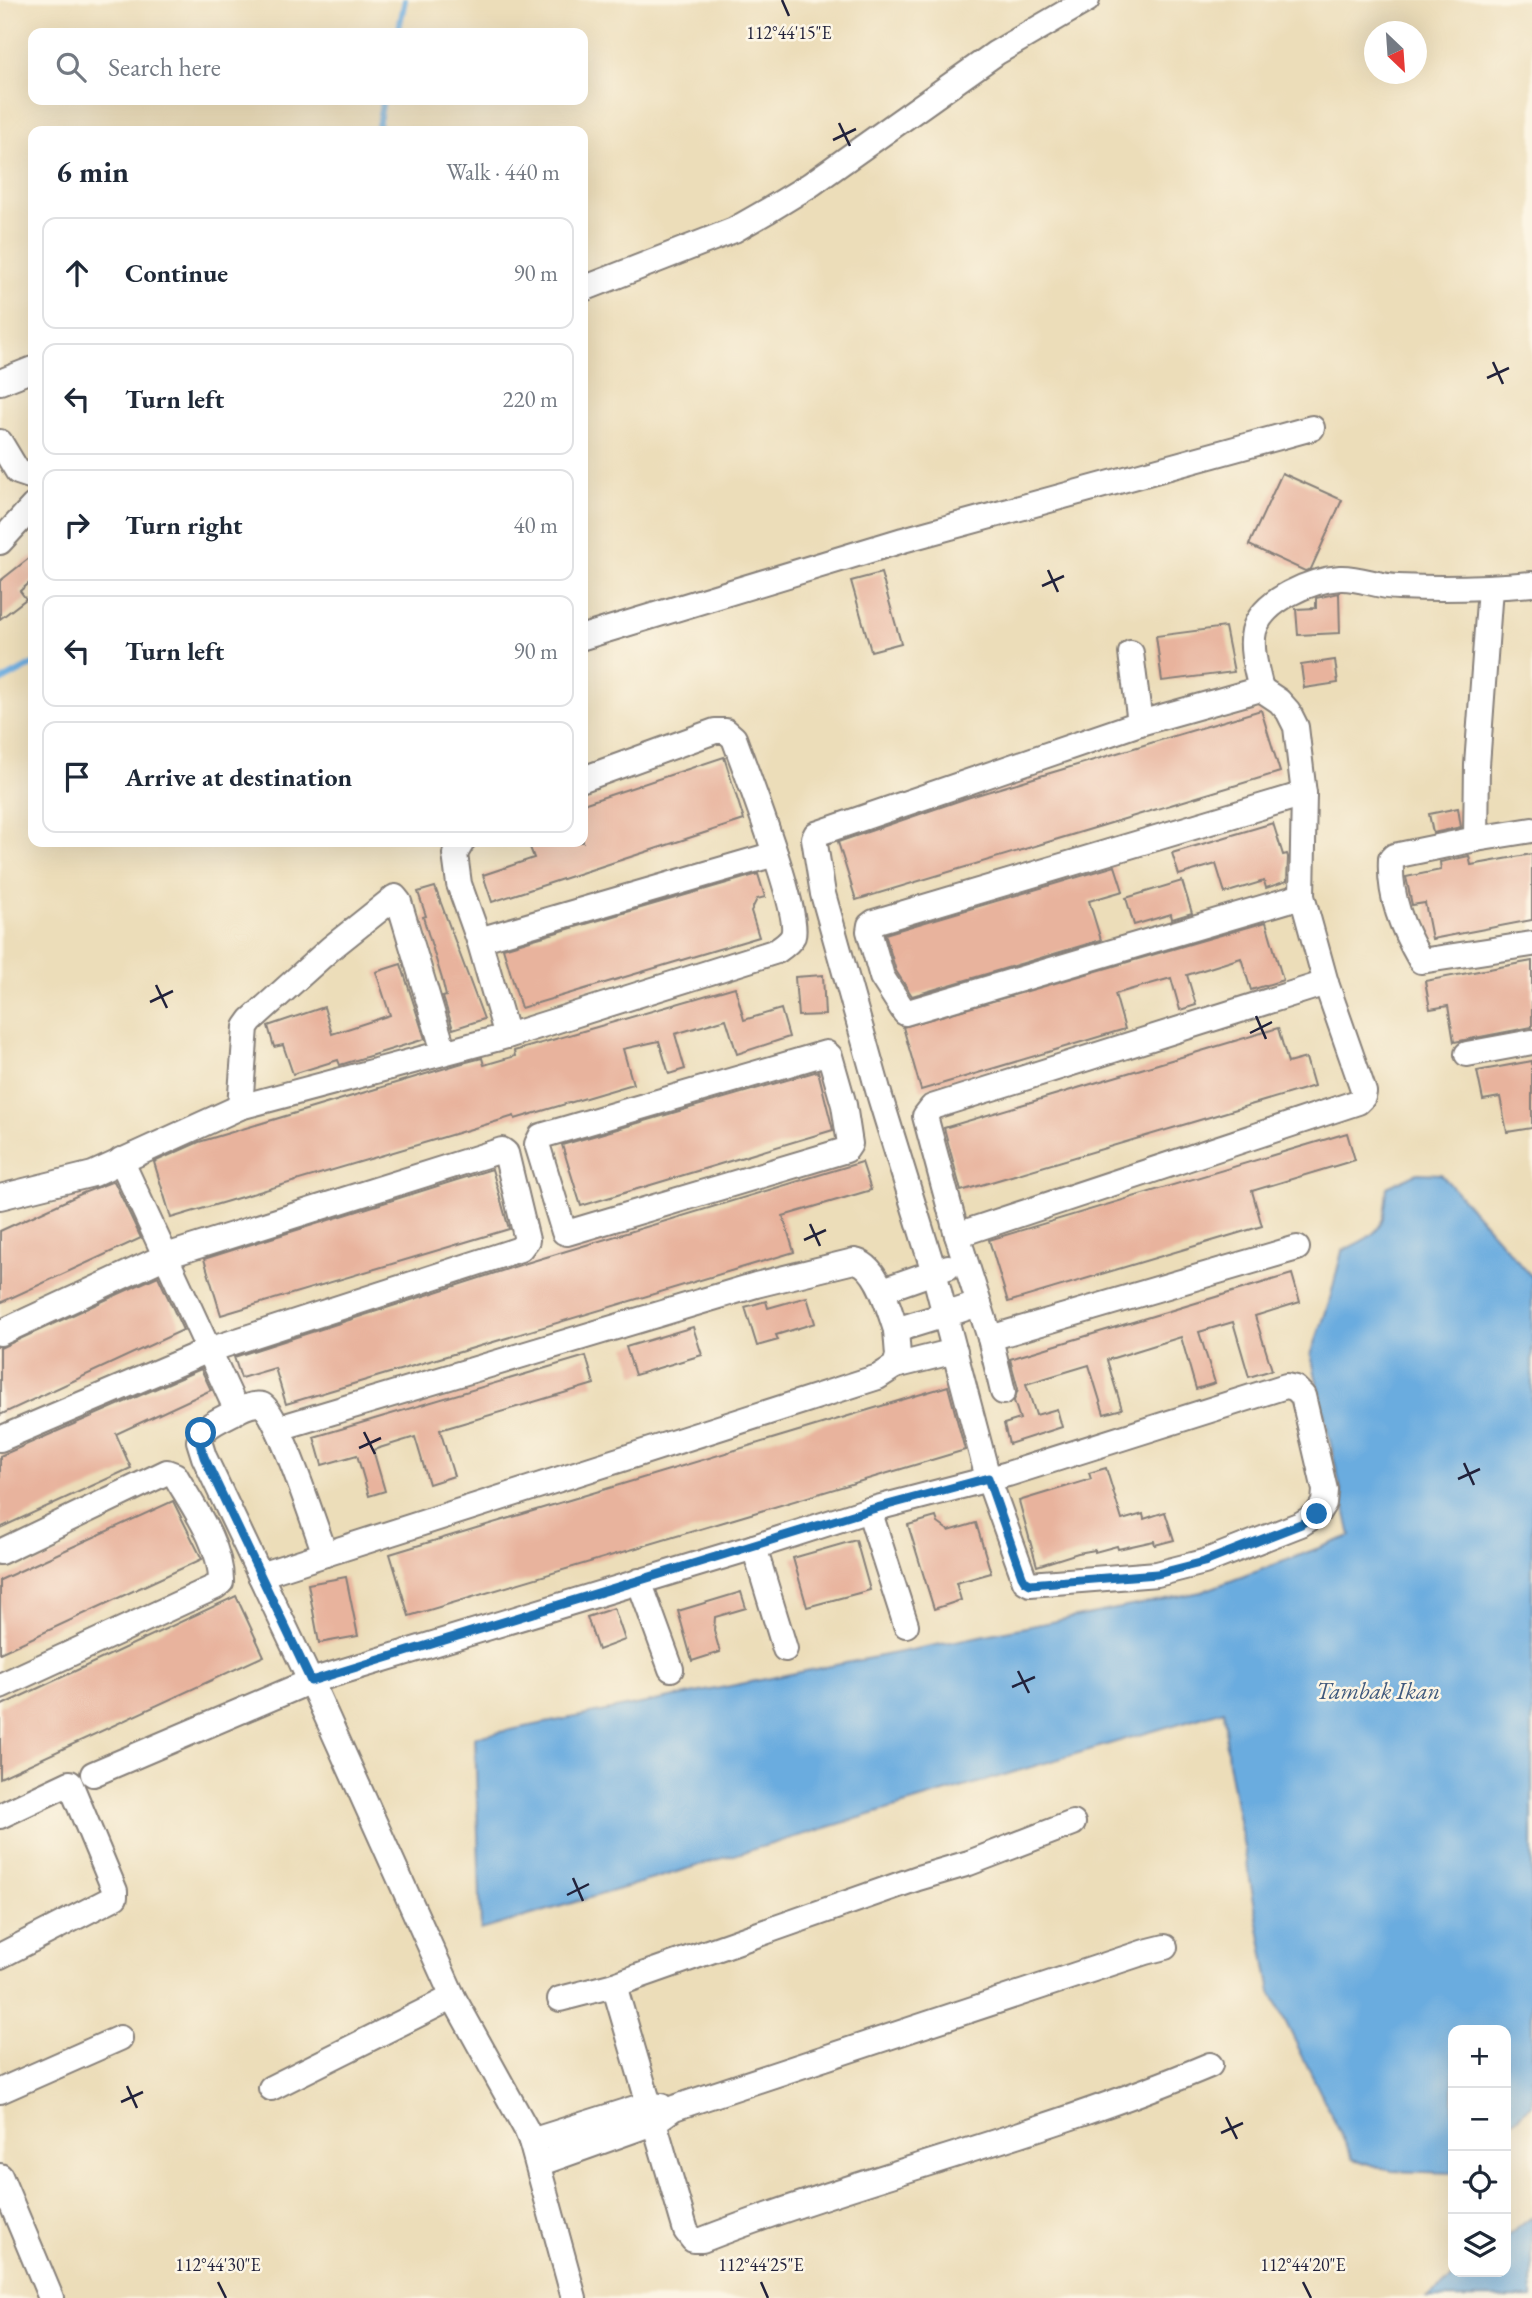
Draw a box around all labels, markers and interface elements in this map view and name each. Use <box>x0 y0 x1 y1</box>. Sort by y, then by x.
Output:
text: 112°44'15"E <box>746 21 832 44</box>
north arrow <box>1364 21 1427 84</box>
search box <box>28 28 588 105</box>
icon: search <box>52 48 90 86</box>
text: Search here <box>108 50 221 84</box>
text: 6 min <box>56 152 129 191</box>
text: Walk · 440 m <box>446 157 560 187</box>
icon: ahead <box>58 254 96 292</box>
text: Continue <box>125 256 228 290</box>
text: 90 m <box>513 258 558 288</box>
icon: left <box>58 380 96 418</box>
text: Turn left <box>125 382 224 416</box>
text: 220 m <box>502 384 558 414</box>
icon: right <box>58 506 96 544</box>
text: Turn right <box>125 508 243 542</box>
text: 40 m <box>513 510 558 540</box>
icon: left <box>58 632 96 670</box>
text: Turn left <box>125 634 224 668</box>
text: 90 m <box>513 636 558 666</box>
icon: arrive <box>58 758 96 796</box>
text: Arrive at destination <box>125 760 352 794</box>
route start <box>185 1417 216 1448</box>
route end <box>1301 1498 1332 1529</box>
water label: Tambak Ikan <box>1316 1675 1440 1706</box>
map controls <box>1448 2025 1511 2277</box>
button: + <box>1448 2025 1511 2088</box>
button: − <box>1448 2088 1511 2151</box>
button: locate <box>1448 2151 1511 2214</box>
button: layers <box>1448 2214 1511 2277</box>
text: 112°44'30"E <box>175 2253 261 2276</box>
text: 112°44'25"E <box>718 2253 804 2276</box>
text: 112°44'20"E <box>1260 2253 1346 2276</box>

